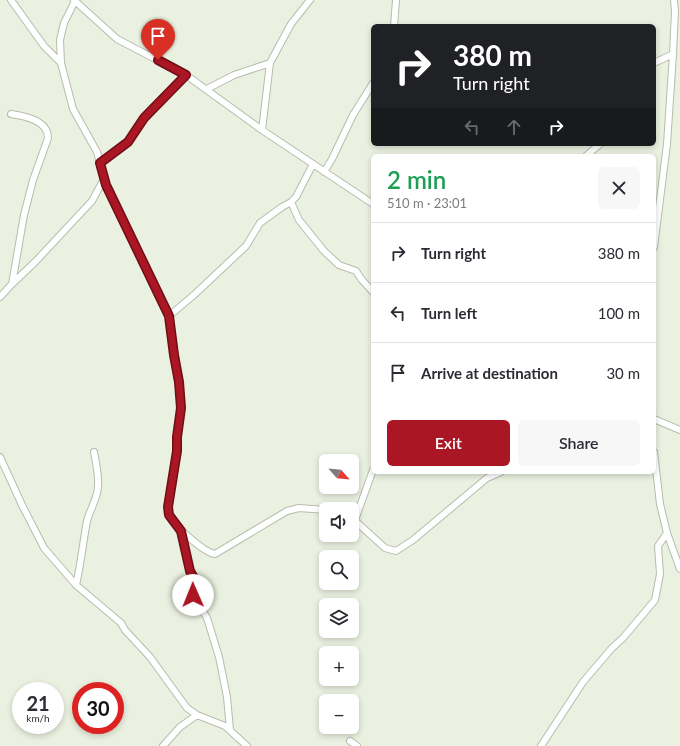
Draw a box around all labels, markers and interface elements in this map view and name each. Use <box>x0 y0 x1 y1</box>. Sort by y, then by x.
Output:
pin <box>141 19 175 60</box>
icon: arrive <box>147 25 169 47</box>
text: 380 m <box>453 38 532 72</box>
icon: right <box>387 40 439 92</box>
text: Turn right <box>453 72 530 94</box>
icon: left <box>461 116 483 138</box>
icon: ahead <box>503 116 525 138</box>
icon: right <box>545 116 567 138</box>
text: 2 min <box>387 165 446 194</box>
button: close <box>598 167 640 209</box>
text: 510 m · 23:01 <box>387 195 467 211</box>
icon: right <box>387 242 409 264</box>
text: Turn right <box>421 244 486 262</box>
text: 380 m <box>598 244 640 262</box>
icon: left <box>387 302 409 324</box>
text: Turn left <box>421 304 477 322</box>
text: 100 m <box>598 304 640 322</box>
icon: arrive <box>387 362 409 384</box>
text: Arrive at destination <box>421 364 558 382</box>
text: 30 m <box>606 364 640 382</box>
button: Exit <box>387 420 510 466</box>
button: Share <box>518 420 640 466</box>
north arrow <box>319 454 359 494</box>
map controls <box>319 454 359 734</box>
button: sound <box>319 502 359 542</box>
button: search <box>319 550 359 590</box>
position arrow <box>172 574 214 616</box>
button: layers <box>319 598 359 638</box>
button: + <box>319 646 359 686</box>
speed limit sign: 30 <box>72 682 124 734</box>
text: 21 <box>26 691 50 715</box>
button: − <box>319 694 359 734</box>
text: km/h <box>26 712 50 724</box>

